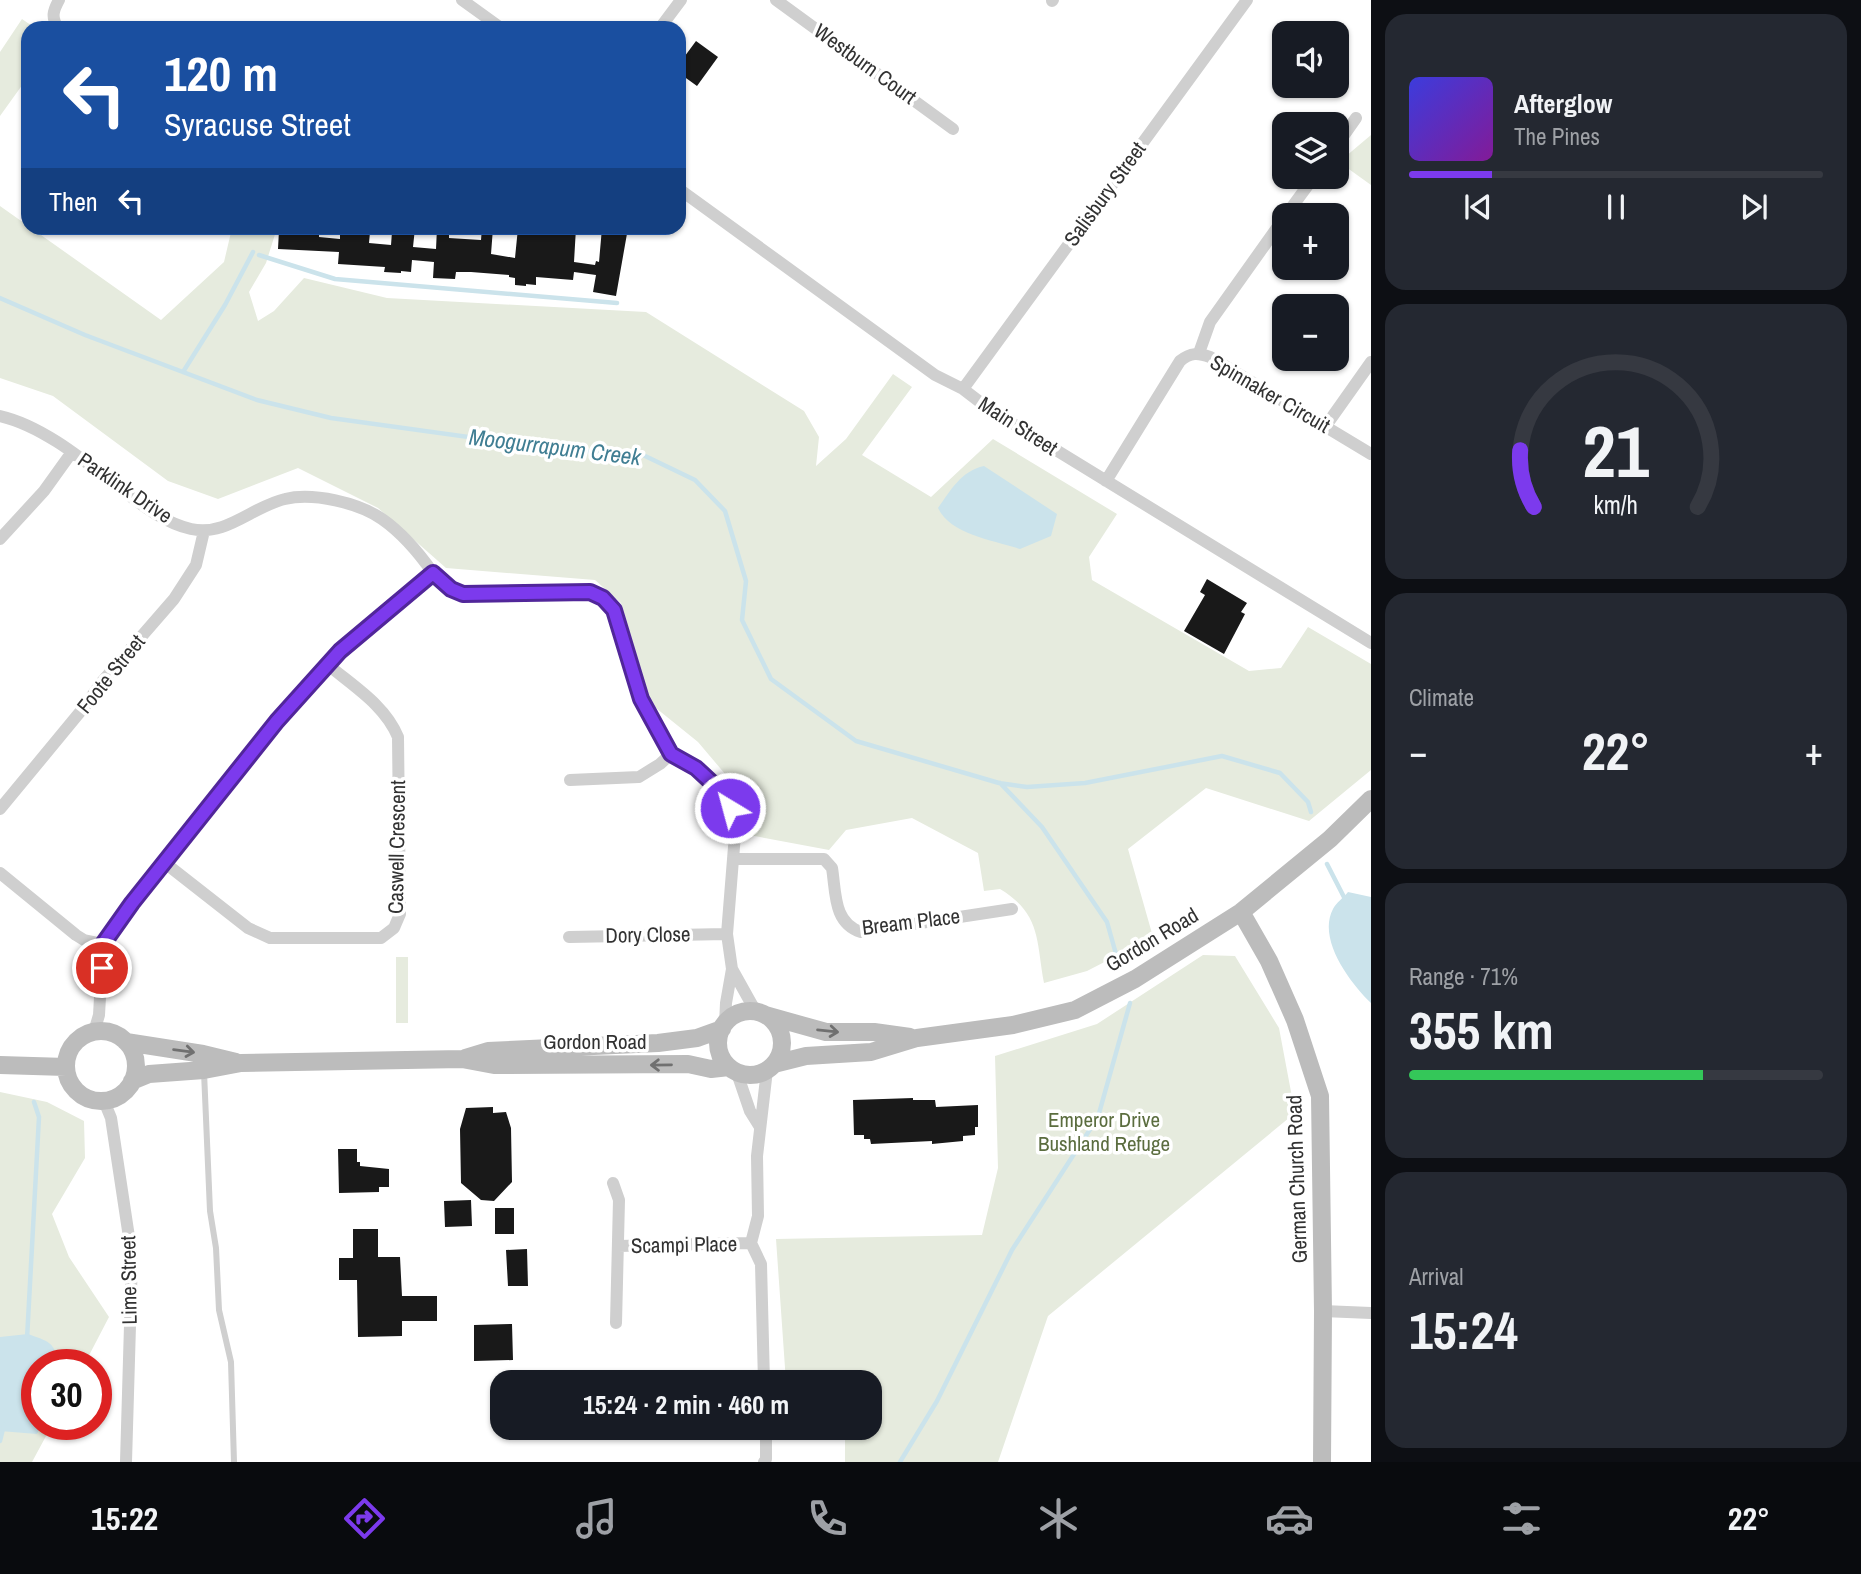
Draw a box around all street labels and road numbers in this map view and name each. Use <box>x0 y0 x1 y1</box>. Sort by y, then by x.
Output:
street label: Westburn Court <box>808 17 923 111</box>
street label: Salisbury Street <box>1057 135 1152 252</box>
street label: Spinnaker Circuit <box>1205 348 1336 440</box>
street label: Main Street <box>973 389 1064 462</box>
street label: Parklink Drive <box>72 445 178 530</box>
street label: Foote Street <box>70 628 152 719</box>
street label: Caswell Crescent <box>381 780 412 914</box>
street label: Bream Place <box>860 901 962 942</box>
street label: Gordon Road <box>1100 901 1204 979</box>
street label: Dory Close <box>605 919 691 950</box>
street label: Gordon Road <box>543 1027 647 1056</box>
street label: German Church Road <box>1279 1094 1314 1264</box>
street label: Scampi Place <box>631 1229 737 1260</box>
street label: Lime Street <box>113 1235 144 1325</box>

